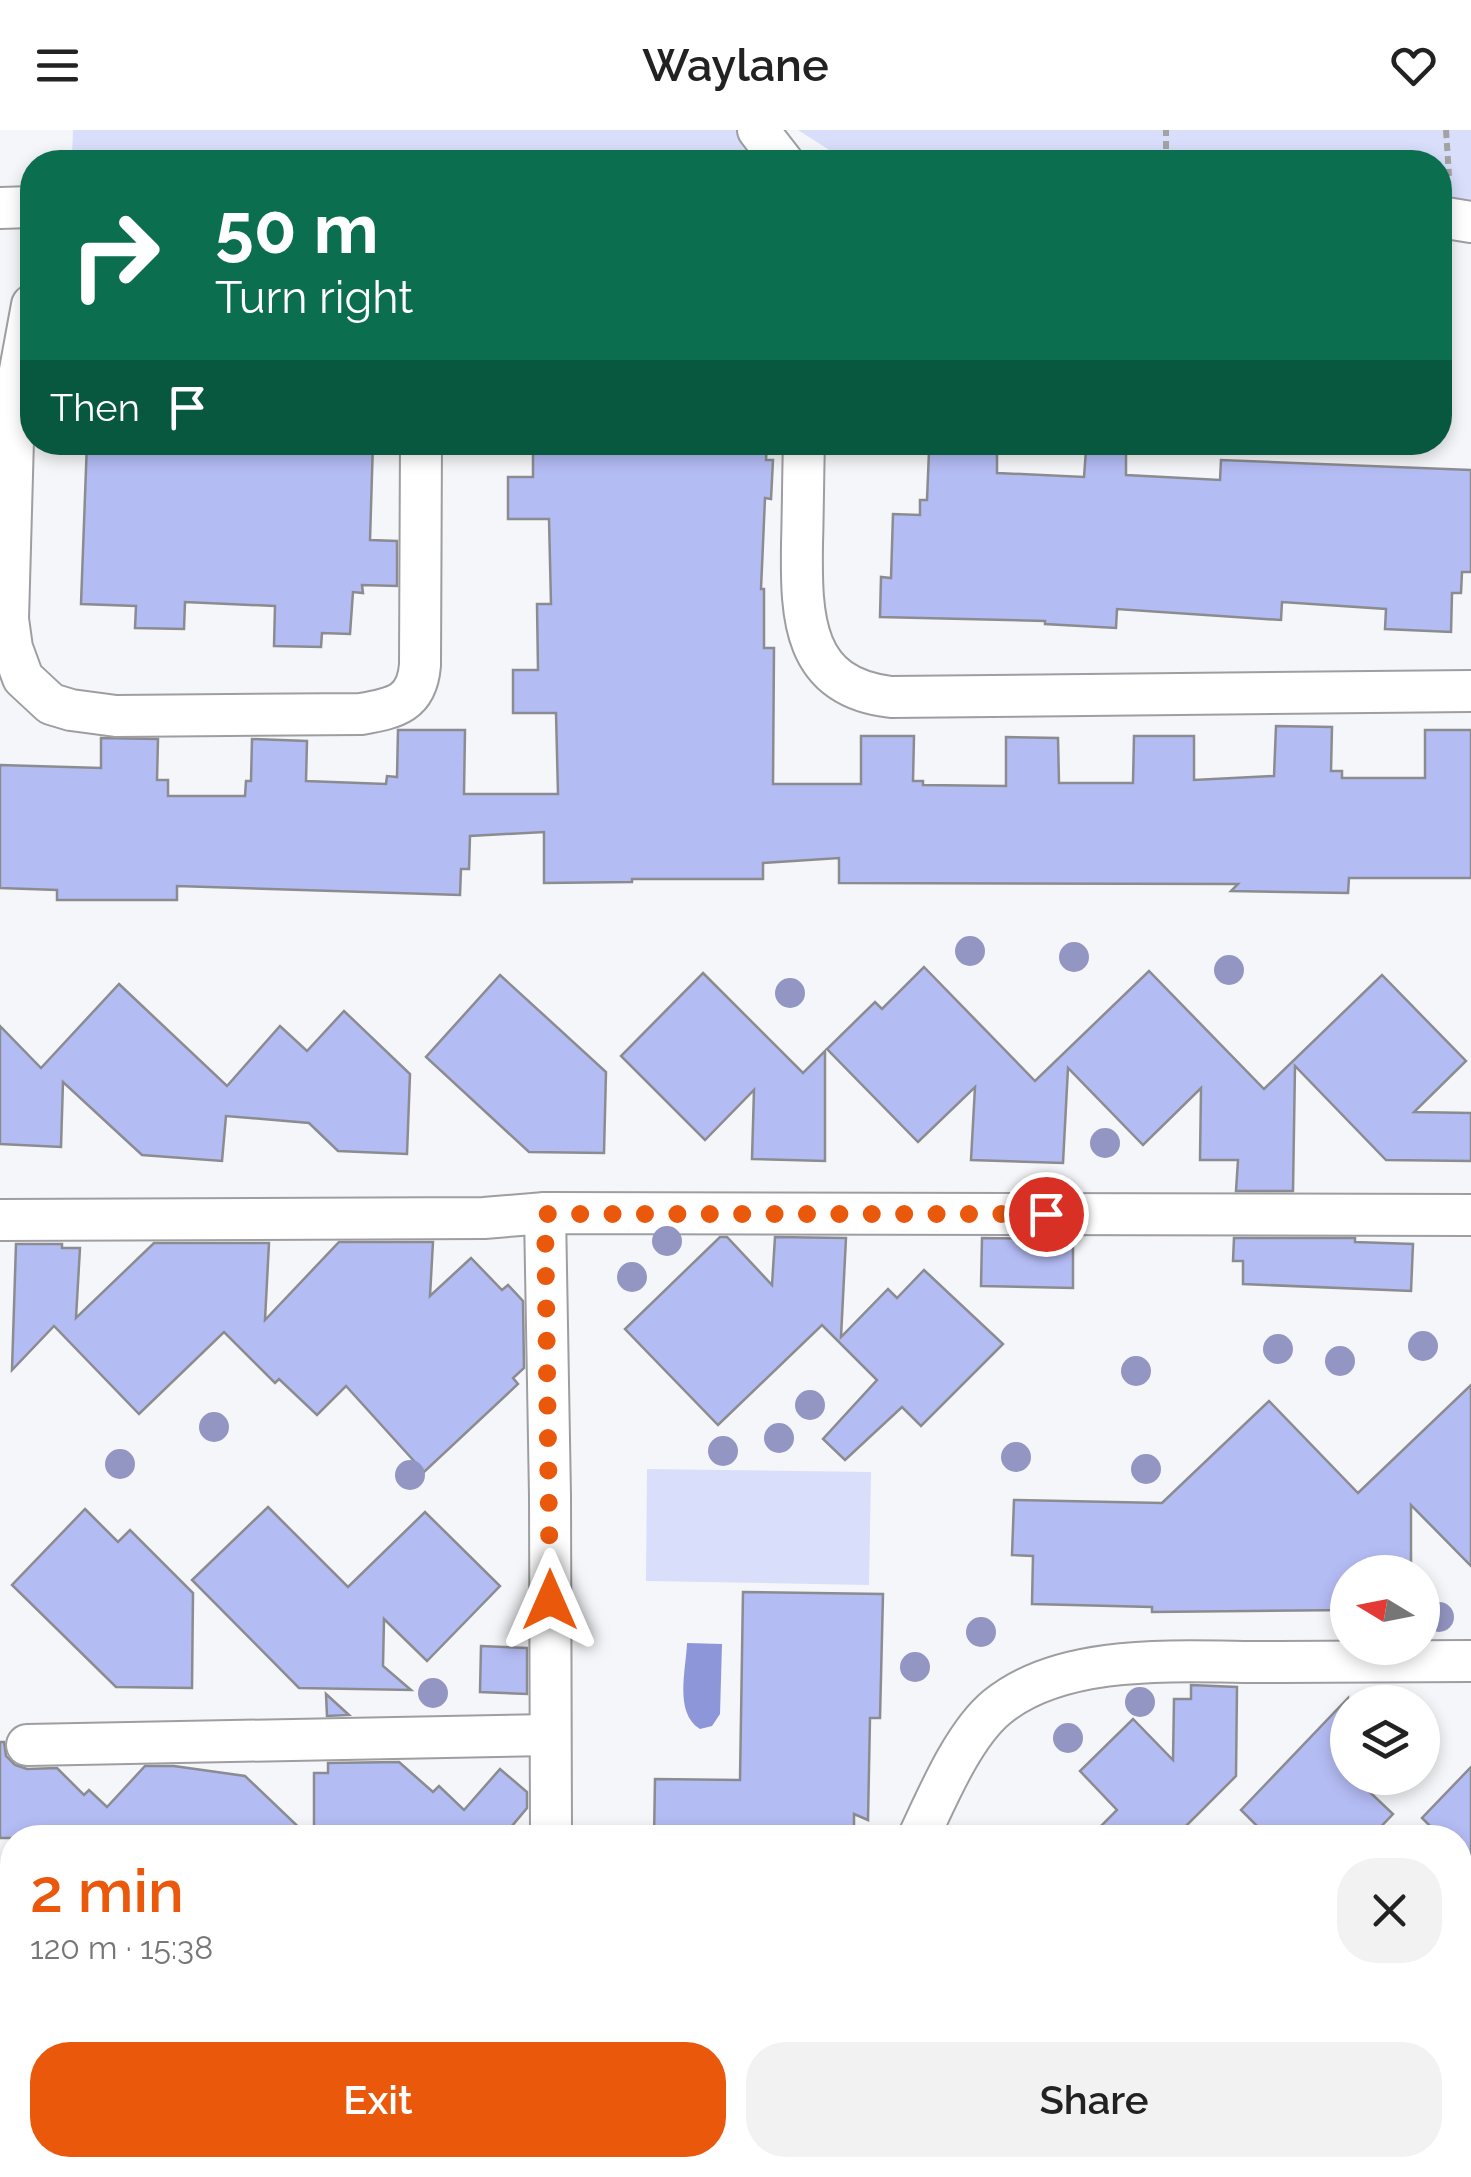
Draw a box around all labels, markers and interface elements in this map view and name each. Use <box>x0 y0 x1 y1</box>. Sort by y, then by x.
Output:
icon: menu <box>30 38 85 93</box>
icon: heart <box>1386 38 1441 93</box>
text: Waylane <box>642 39 829 92</box>
text: 50 m <box>215 187 379 269</box>
icon: right <box>50 190 180 320</box>
text: Turn right <box>215 271 413 324</box>
icon: arrive <box>160 380 215 435</box>
text: Then <box>50 385 140 430</box>
pin <box>1004 1172 1089 1257</box>
icon: arrive <box>1019 1187 1074 1242</box>
position arrow <box>498 1548 602 1652</box>
north arrow <box>1330 1555 1440 1665</box>
map controls <box>1330 1555 1440 1795</box>
button: layers <box>1330 1685 1440 1795</box>
text: 2 min <box>30 1856 184 1926</box>
button: close <box>1337 1858 1442 1963</box>
text: 120 m · 15:38 <box>30 1929 213 1966</box>
button: Exit <box>30 2042 726 2157</box>
button: Share <box>746 2042 1442 2157</box>

